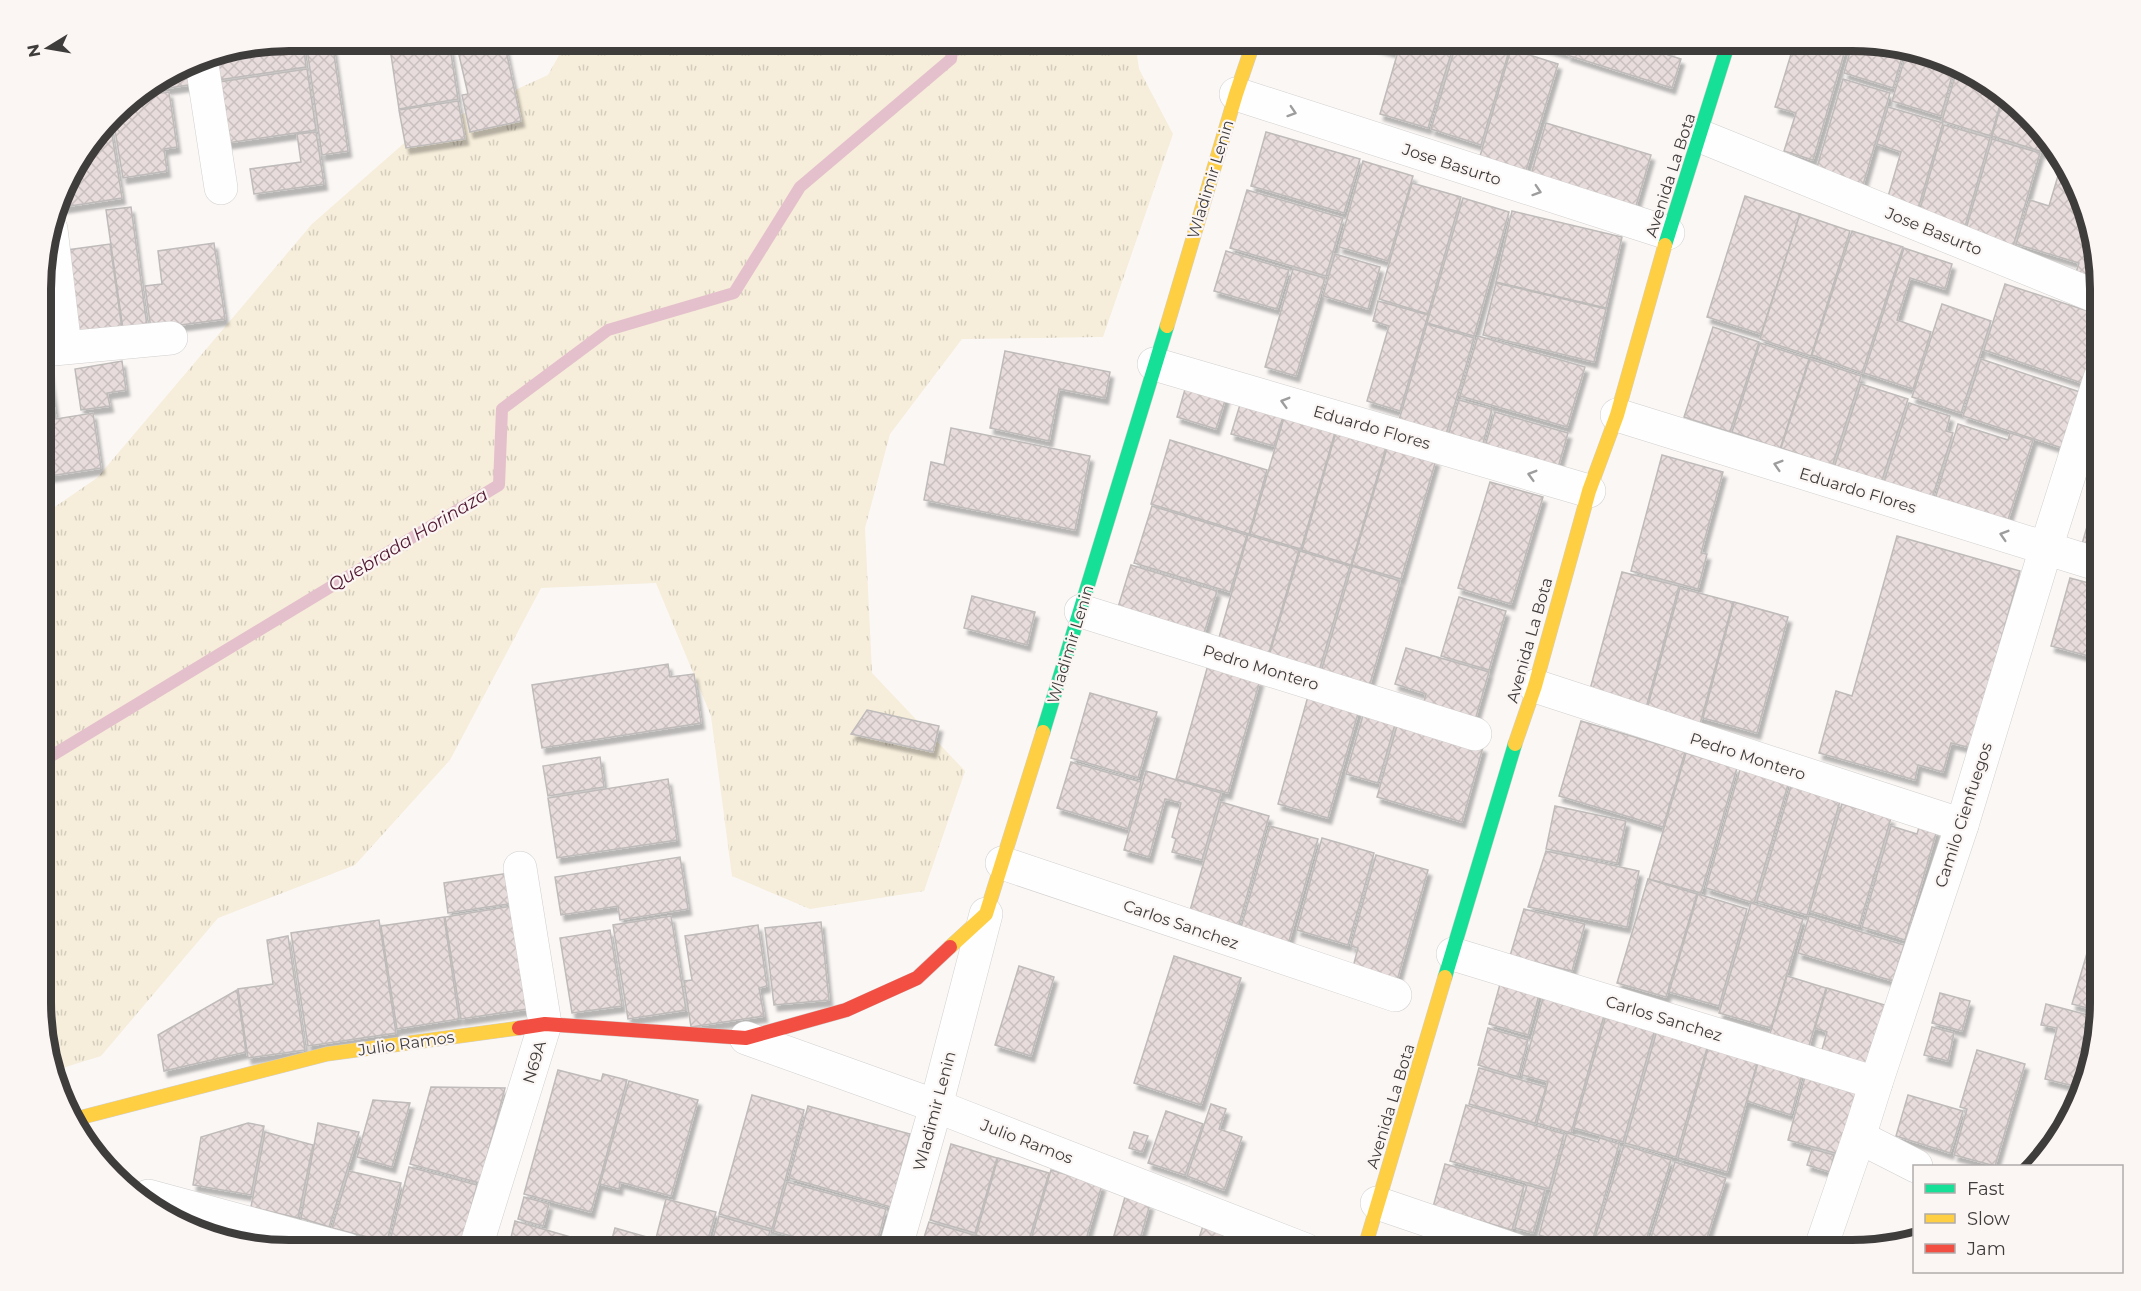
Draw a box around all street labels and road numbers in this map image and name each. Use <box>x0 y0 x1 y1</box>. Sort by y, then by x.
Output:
street label: Avenida La Bota <box>1641 111 1700 240</box>
street label: Wladimir Lenin <box>1183 117 1238 241</box>
street label: Jose Basurto <box>1399 139 1504 189</box>
street label: Jose Basurto <box>1882 203 1985 260</box>
street label: Eduardo Flores <box>1311 402 1433 453</box>
street label: Eduardo Flores <box>1797 464 1919 517</box>
street label: Avenida La Bota <box>1502 575 1556 705</box>
street label: Wladimir Lenin <box>1043 582 1098 706</box>
street label: Pedro Montero <box>1200 641 1321 694</box>
street label: Pedro Montero <box>1688 729 1808 784</box>
street label: Camilo Cienfuegos <box>1931 740 1996 890</box>
street label: Carlos Sanchez <box>1121 896 1241 953</box>
street label: Carlos Sanchez <box>1603 992 1724 1045</box>
street label: Julio Ramos <box>356 1027 456 1060</box>
street label: N69A <box>519 1038 550 1086</box>
street label: Avenida La Bota <box>1362 1041 1418 1171</box>
street label: Wladimir Lenin <box>909 1049 960 1173</box>
street label: Julio Ramos <box>977 1115 1076 1168</box>

